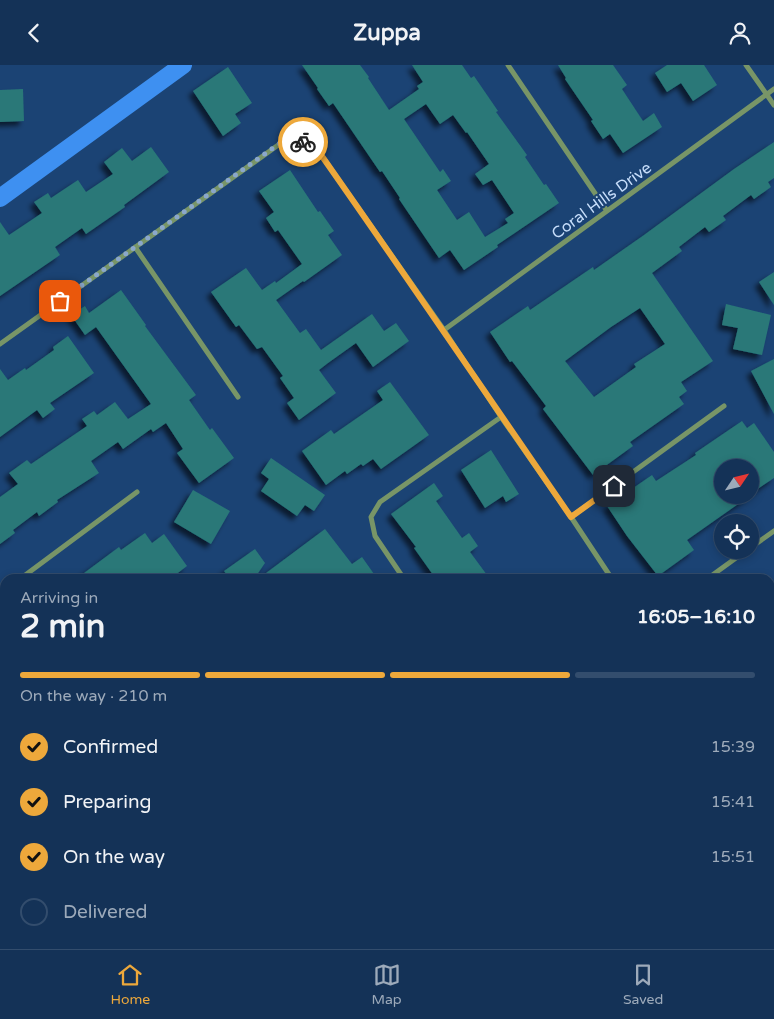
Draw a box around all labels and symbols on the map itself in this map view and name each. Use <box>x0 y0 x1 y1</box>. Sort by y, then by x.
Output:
courier <box>278 117 328 167</box>
street label: Coral Hills Drive <box>548 158 656 244</box>
pin <box>39 280 81 322</box>
north arrow <box>714 459 759 504</box>
pin <box>593 465 635 507</box>

